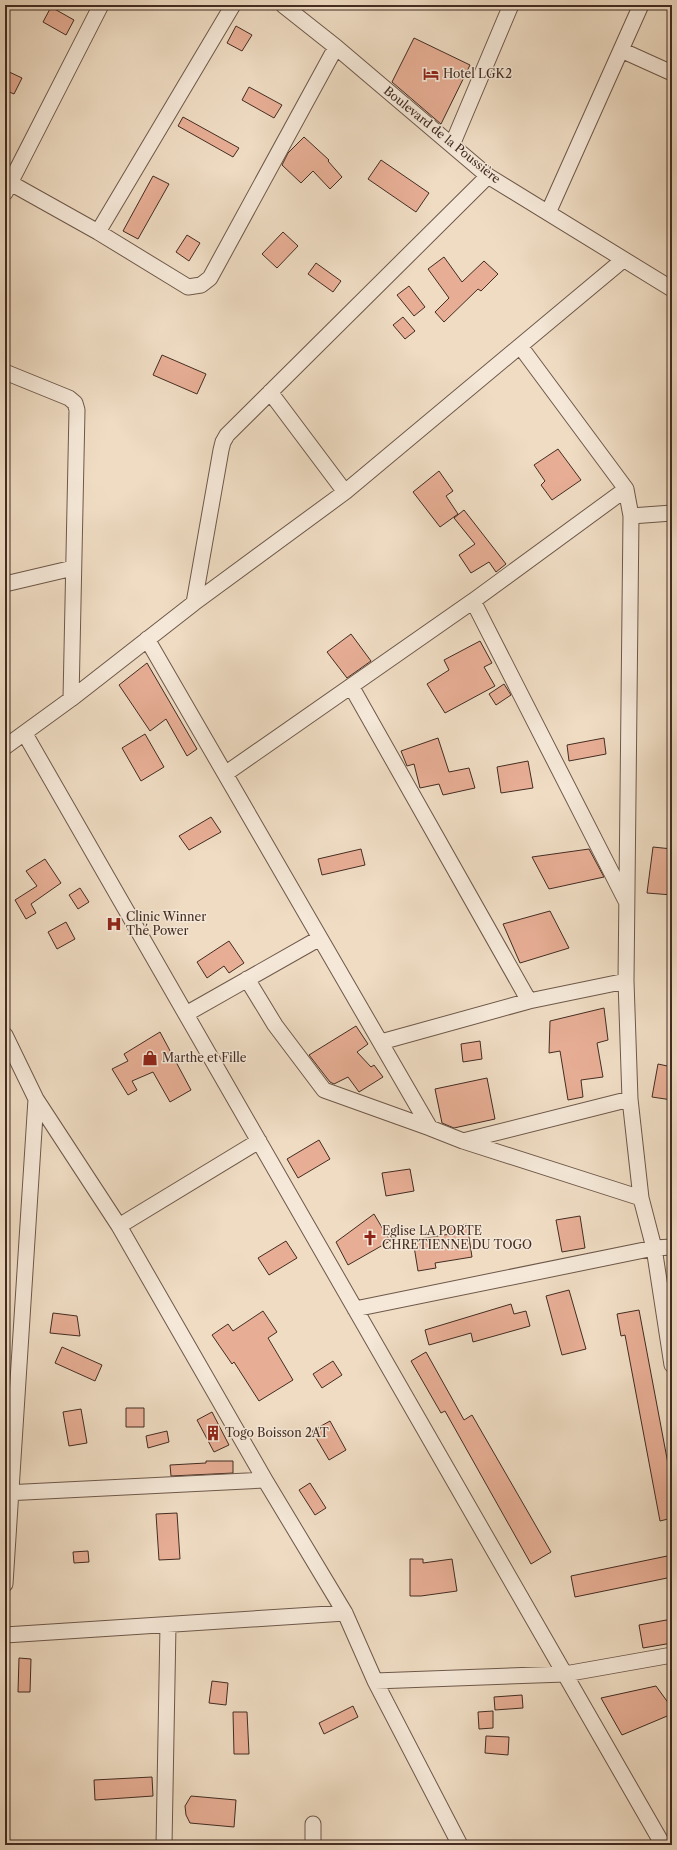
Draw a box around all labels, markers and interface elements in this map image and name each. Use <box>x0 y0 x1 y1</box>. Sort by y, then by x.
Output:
hotel icon: Hotel LGK2 <box>422 65 440 83</box>
place label: Hotel LGK2 <box>443 66 512 81</box>
street label: Boulevard de la Poussière <box>381 83 504 187</box>
place label: Clinic Winner Thé Power <box>126 909 206 938</box>
hospital icon: Clinic Winner Thé Power <box>105 915 123 933</box>
shop icon: Marthe et Fille <box>141 1049 159 1067</box>
place label: Marthe et Fille <box>162 1050 247 1065</box>
place label: Eglise LA PORTE CHRETIENNE DU TOGO <box>382 1223 532 1252</box>
church icon: Eglise LA PORTE CHRETIENNE DU TOGO <box>361 1229 379 1247</box>
building icon: Togo Boisson 2AT <box>204 1424 222 1442</box>
place label: Togo Boisson 2AT <box>225 1425 329 1440</box>

